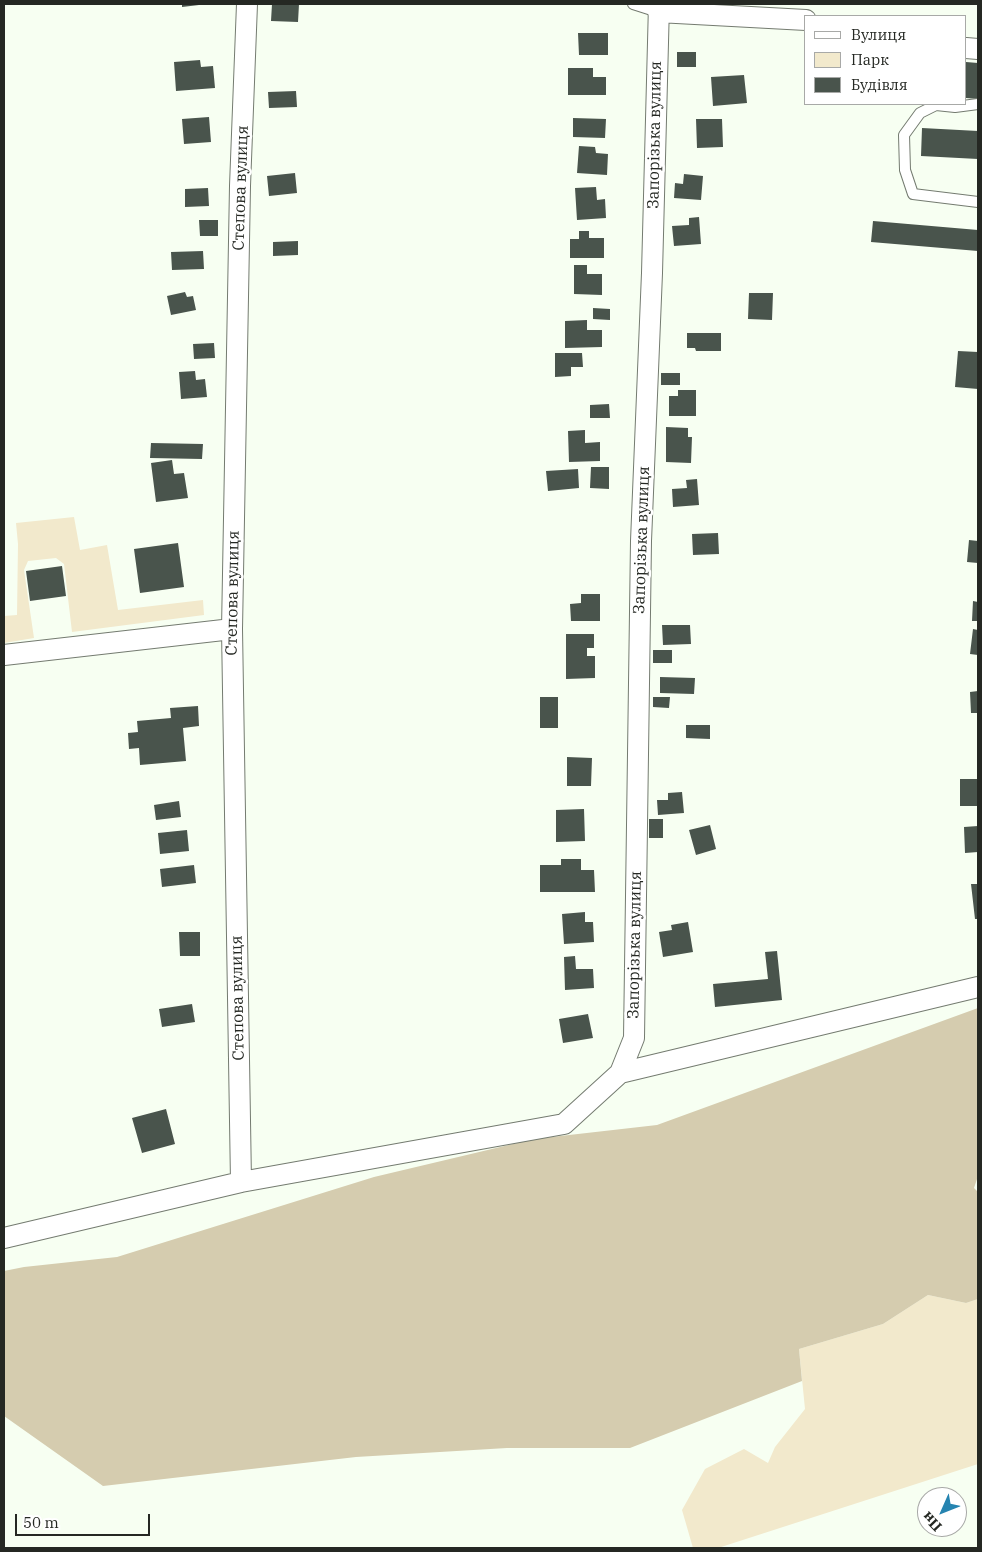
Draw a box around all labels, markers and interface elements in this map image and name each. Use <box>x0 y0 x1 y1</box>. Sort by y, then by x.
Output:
legend <box>804 15 967 105</box>
text: Вулиця <box>851 25 906 44</box>
text: Парк <box>851 50 889 69</box>
street label: Запорізька вулиця <box>644 61 666 209</box>
text: Будівля <box>851 75 908 94</box>
street label: Степова вулиця <box>229 125 253 251</box>
street label: Запорізька вулиця <box>630 466 654 614</box>
street label: Степова вулиця <box>222 530 244 656</box>
street label: Запорізька вулиця <box>624 871 646 1019</box>
street label: Степова вулиця <box>227 935 249 1061</box>
north arrow <box>917 1487 967 1537</box>
scale bar <box>18 1504 152 1536</box>
text: Пн <box>918 1508 946 1535</box>
text: 50 m <box>23 1513 59 1532</box>

